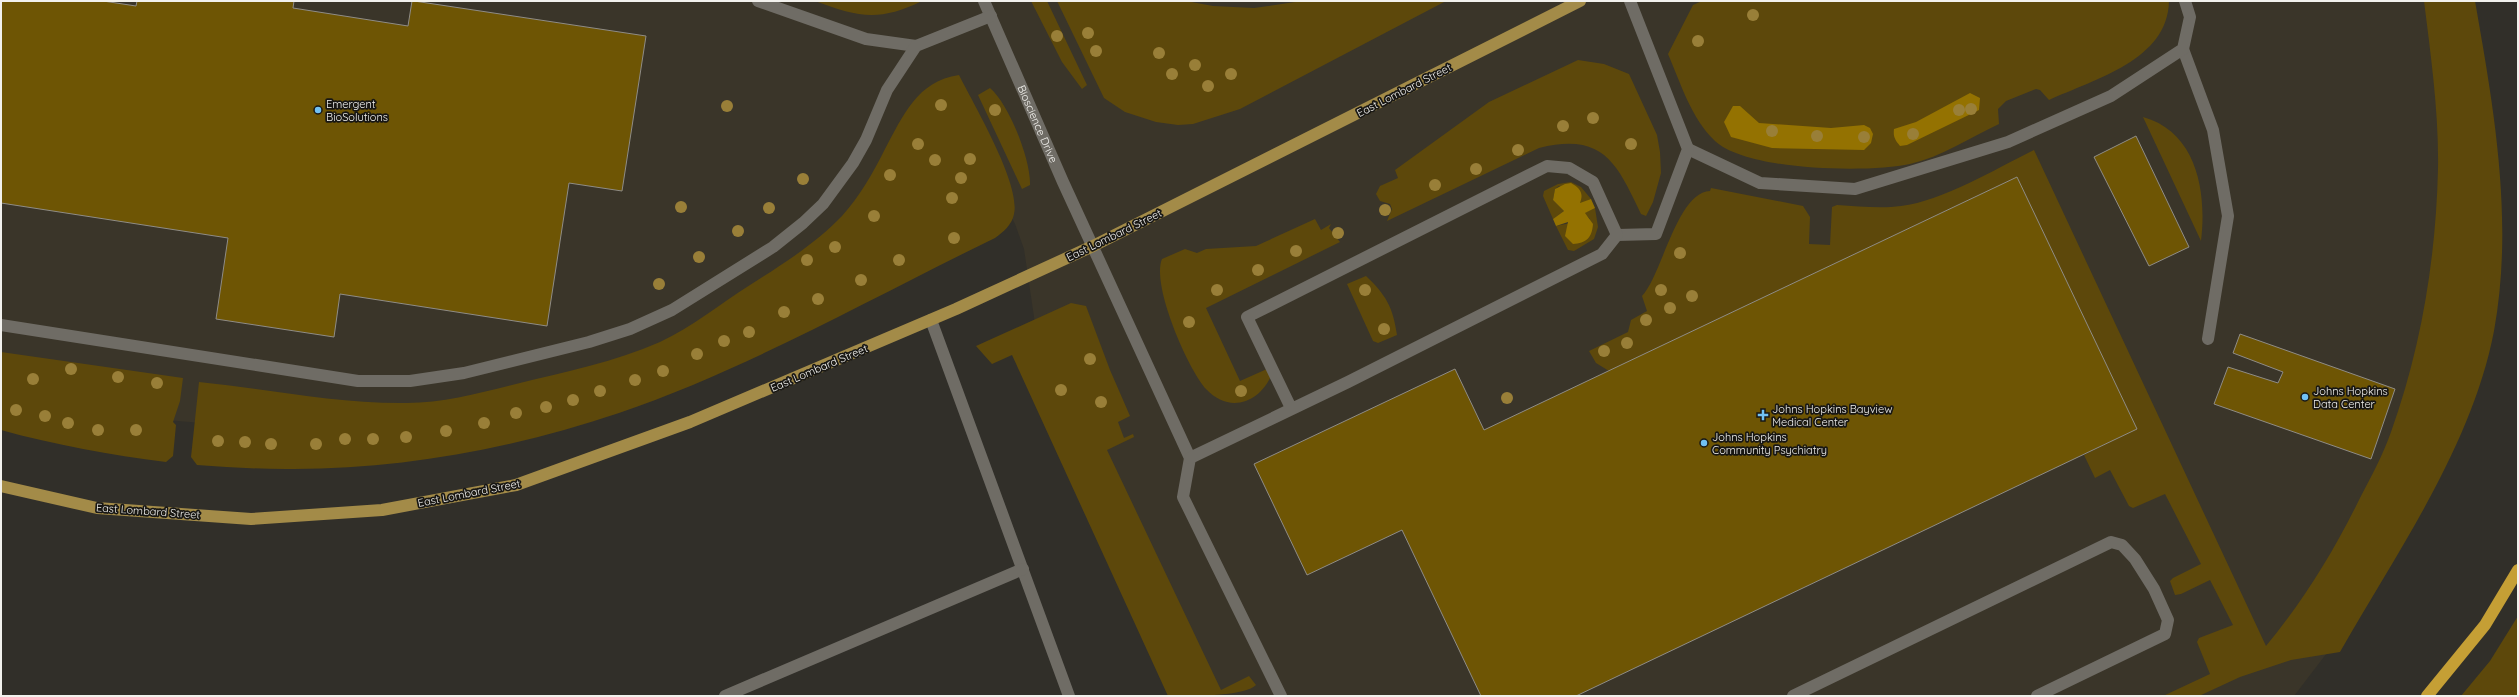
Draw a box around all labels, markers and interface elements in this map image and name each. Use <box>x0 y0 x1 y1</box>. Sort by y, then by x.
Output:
street label: East Lombard Street <box>1354 60 1454 120</box>
street label: Bioscience Drive <box>1014 83 1061 165</box>
place label: Emergent BioSolutions <box>326 97 388 124</box>
marker: Emergent BioSolutions <box>313 105 323 115</box>
street label: East Lombard Street <box>1064 206 1164 264</box>
street label: East Lombard Street <box>768 341 870 395</box>
place label: Johns Hopkins Data Center <box>2313 384 2388 411</box>
marker: Johns Hopkins Data Center <box>2300 392 2310 402</box>
place label: Johns Hopkins Bayview Medical Center <box>1772 402 1892 429</box>
marker: Johns Hopkins Bayview Medical Center <box>1757 409 1769 421</box>
place label: Johns Hopkins Community Psychiatry <box>1712 430 1827 457</box>
marker: Johns Hopkins Community Psychiatry <box>1699 438 1709 448</box>
street label: East Lombard Street <box>416 476 522 510</box>
street label: East Lombard Street <box>95 500 201 522</box>

